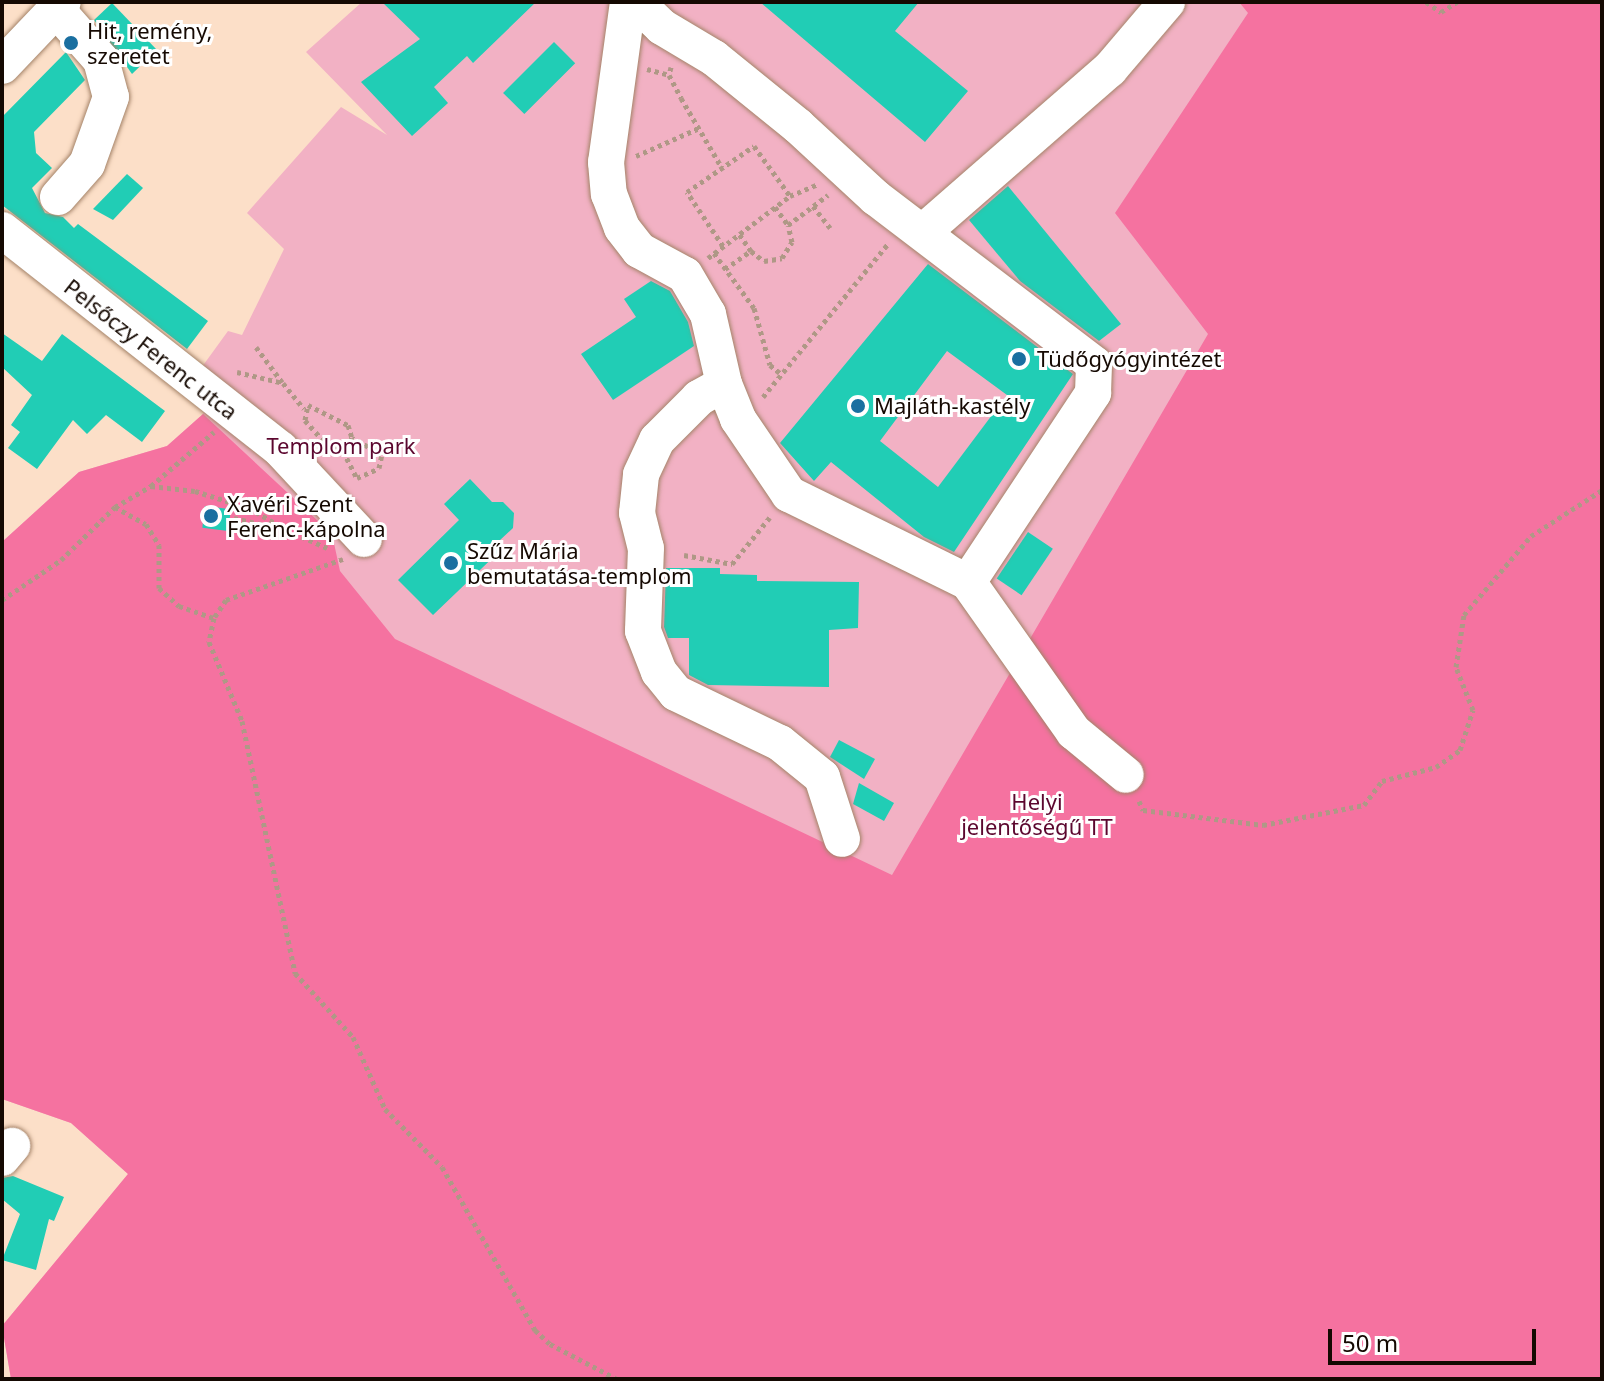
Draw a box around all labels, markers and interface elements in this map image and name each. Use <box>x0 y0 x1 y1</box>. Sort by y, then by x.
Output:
place label: Hit, remény, szeretet <box>87 17 212 68</box>
marker: Hit, remény, szeretet <box>62 34 80 52</box>
street label: Pelsőczy Ferenc utca <box>59 273 243 425</box>
place label: Tüdőgyógyintézet <box>1037 346 1221 372</box>
marker: Tüdőgyógyintézet <box>1008 348 1030 370</box>
place label: Majláth-kastély <box>874 393 1030 419</box>
marker: Majláth-kastély <box>849 397 867 415</box>
park label: Templom park <box>266 433 416 459</box>
place label: Xavéri Szent Ferenc-kápolna <box>227 490 386 542</box>
marker: Xavéri Szent Ferenc-kápolna <box>202 507 220 525</box>
place label: Szűz Mária bemutatása-templom <box>467 537 692 588</box>
marker: Szűz Mária bemutatása-templom <box>442 554 460 572</box>
park label: Helyi jelentőségű TT <box>961 788 1113 840</box>
scale bar <box>1332 1313 1540 1363</box>
text: 50 m <box>1342 1326 1398 1359</box>

